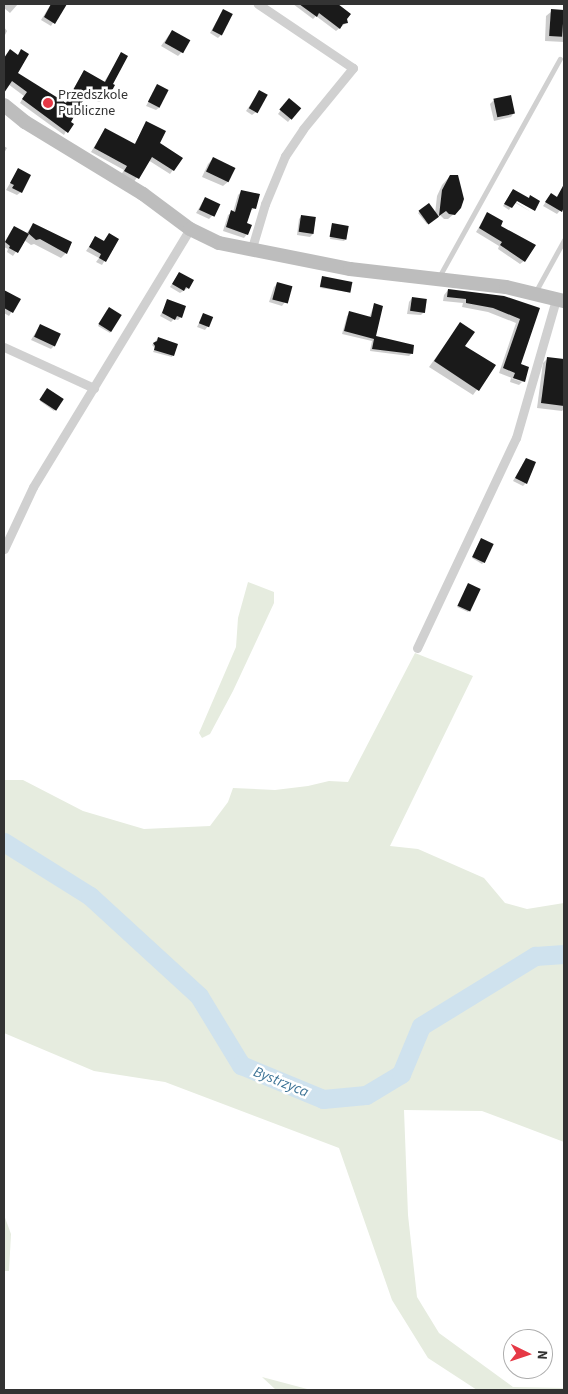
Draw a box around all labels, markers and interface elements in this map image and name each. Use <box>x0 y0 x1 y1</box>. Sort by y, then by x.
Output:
place label: Przedszkole Publiczne <box>58 87 128 120</box>
marker: Przedszkole Publiczne <box>42 97 54 109</box>
water label: Bystrzyca <box>251 1063 311 1101</box>
north arrow <box>503 1329 553 1379</box>
text: N <box>532 1350 552 1360</box>

